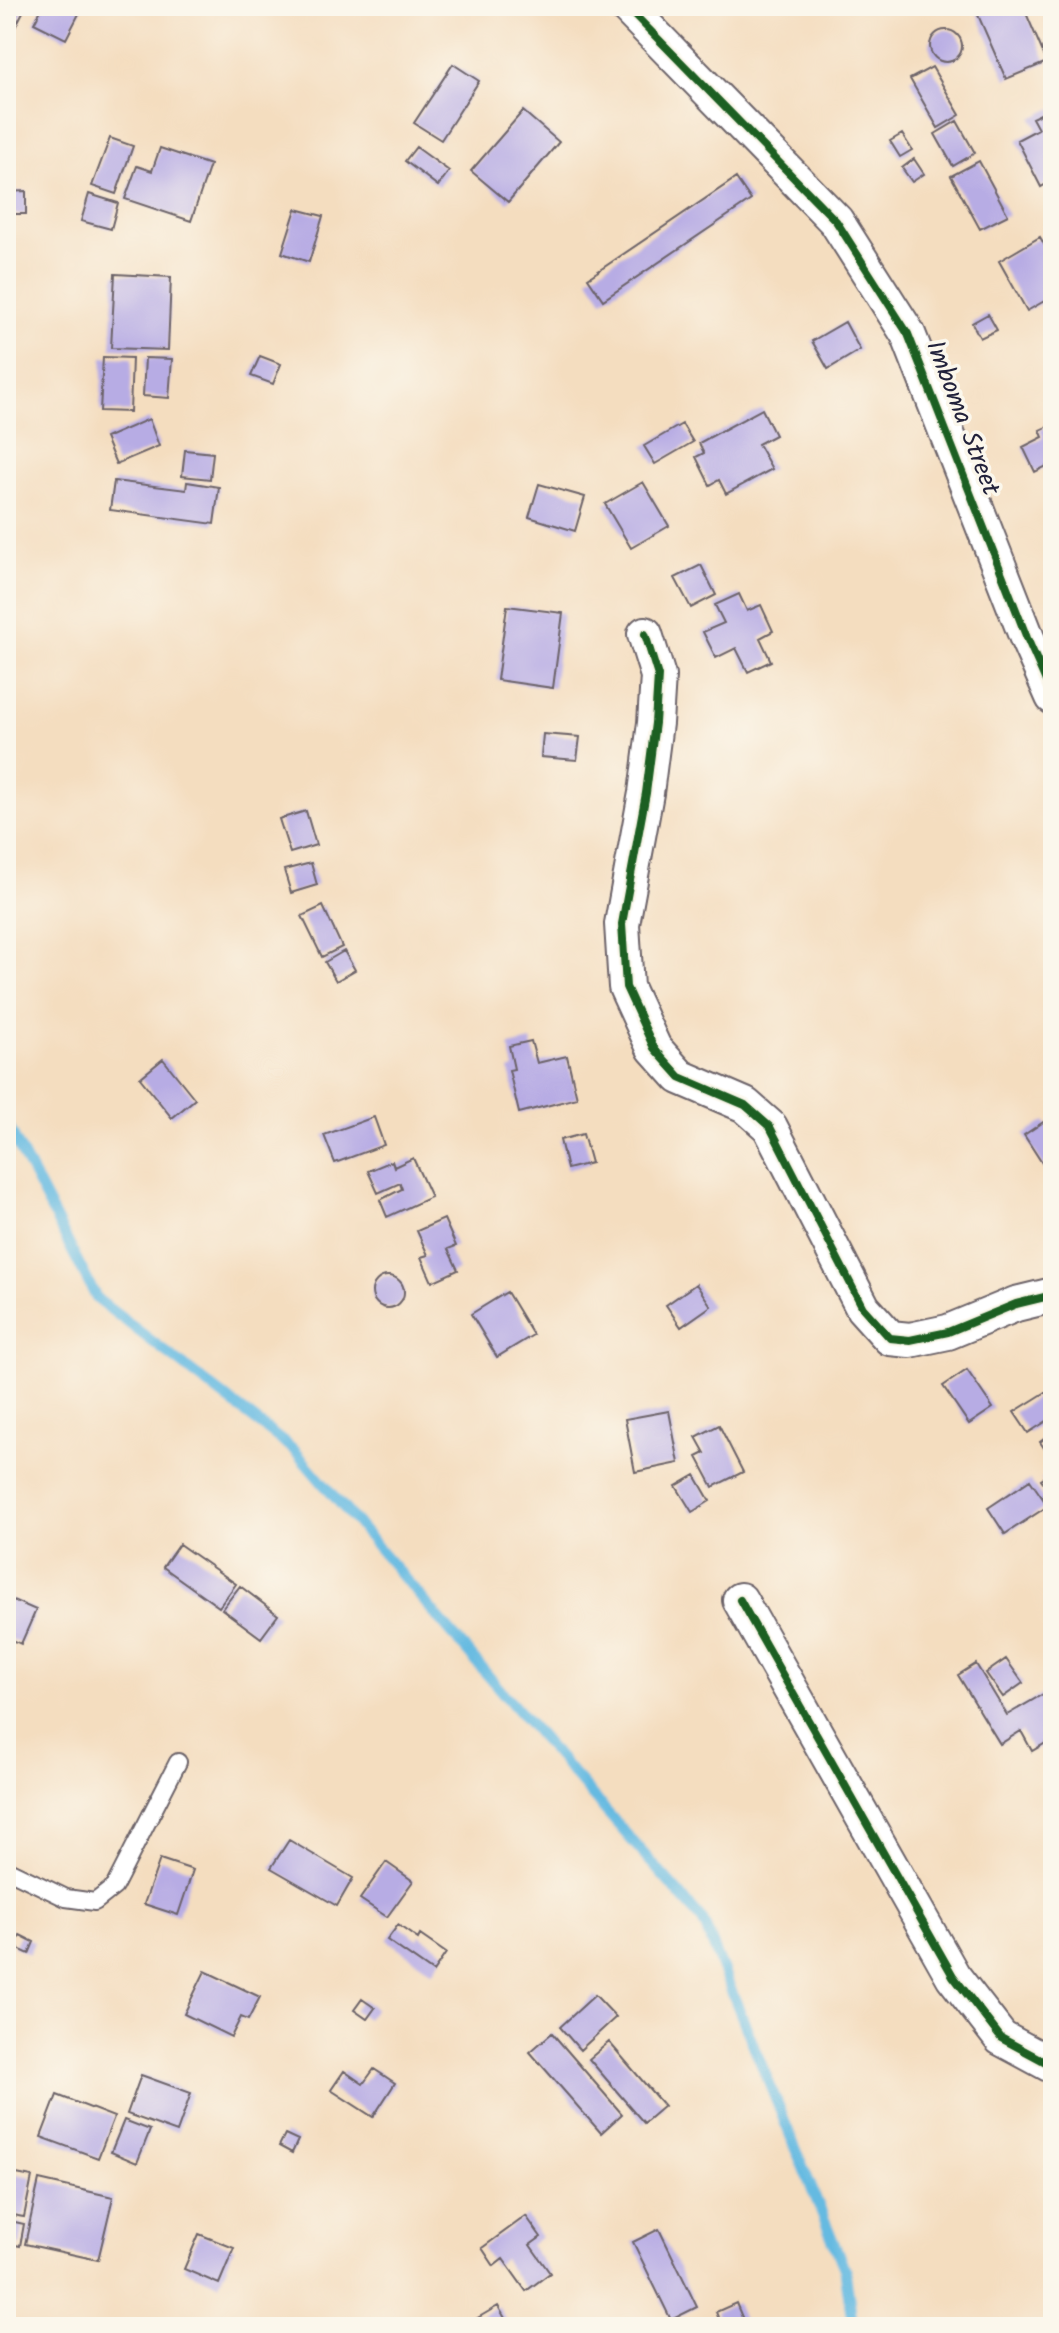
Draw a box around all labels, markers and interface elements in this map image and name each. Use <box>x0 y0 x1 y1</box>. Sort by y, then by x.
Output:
street label: Imboma Street <box>913 334 1011 503</box>

